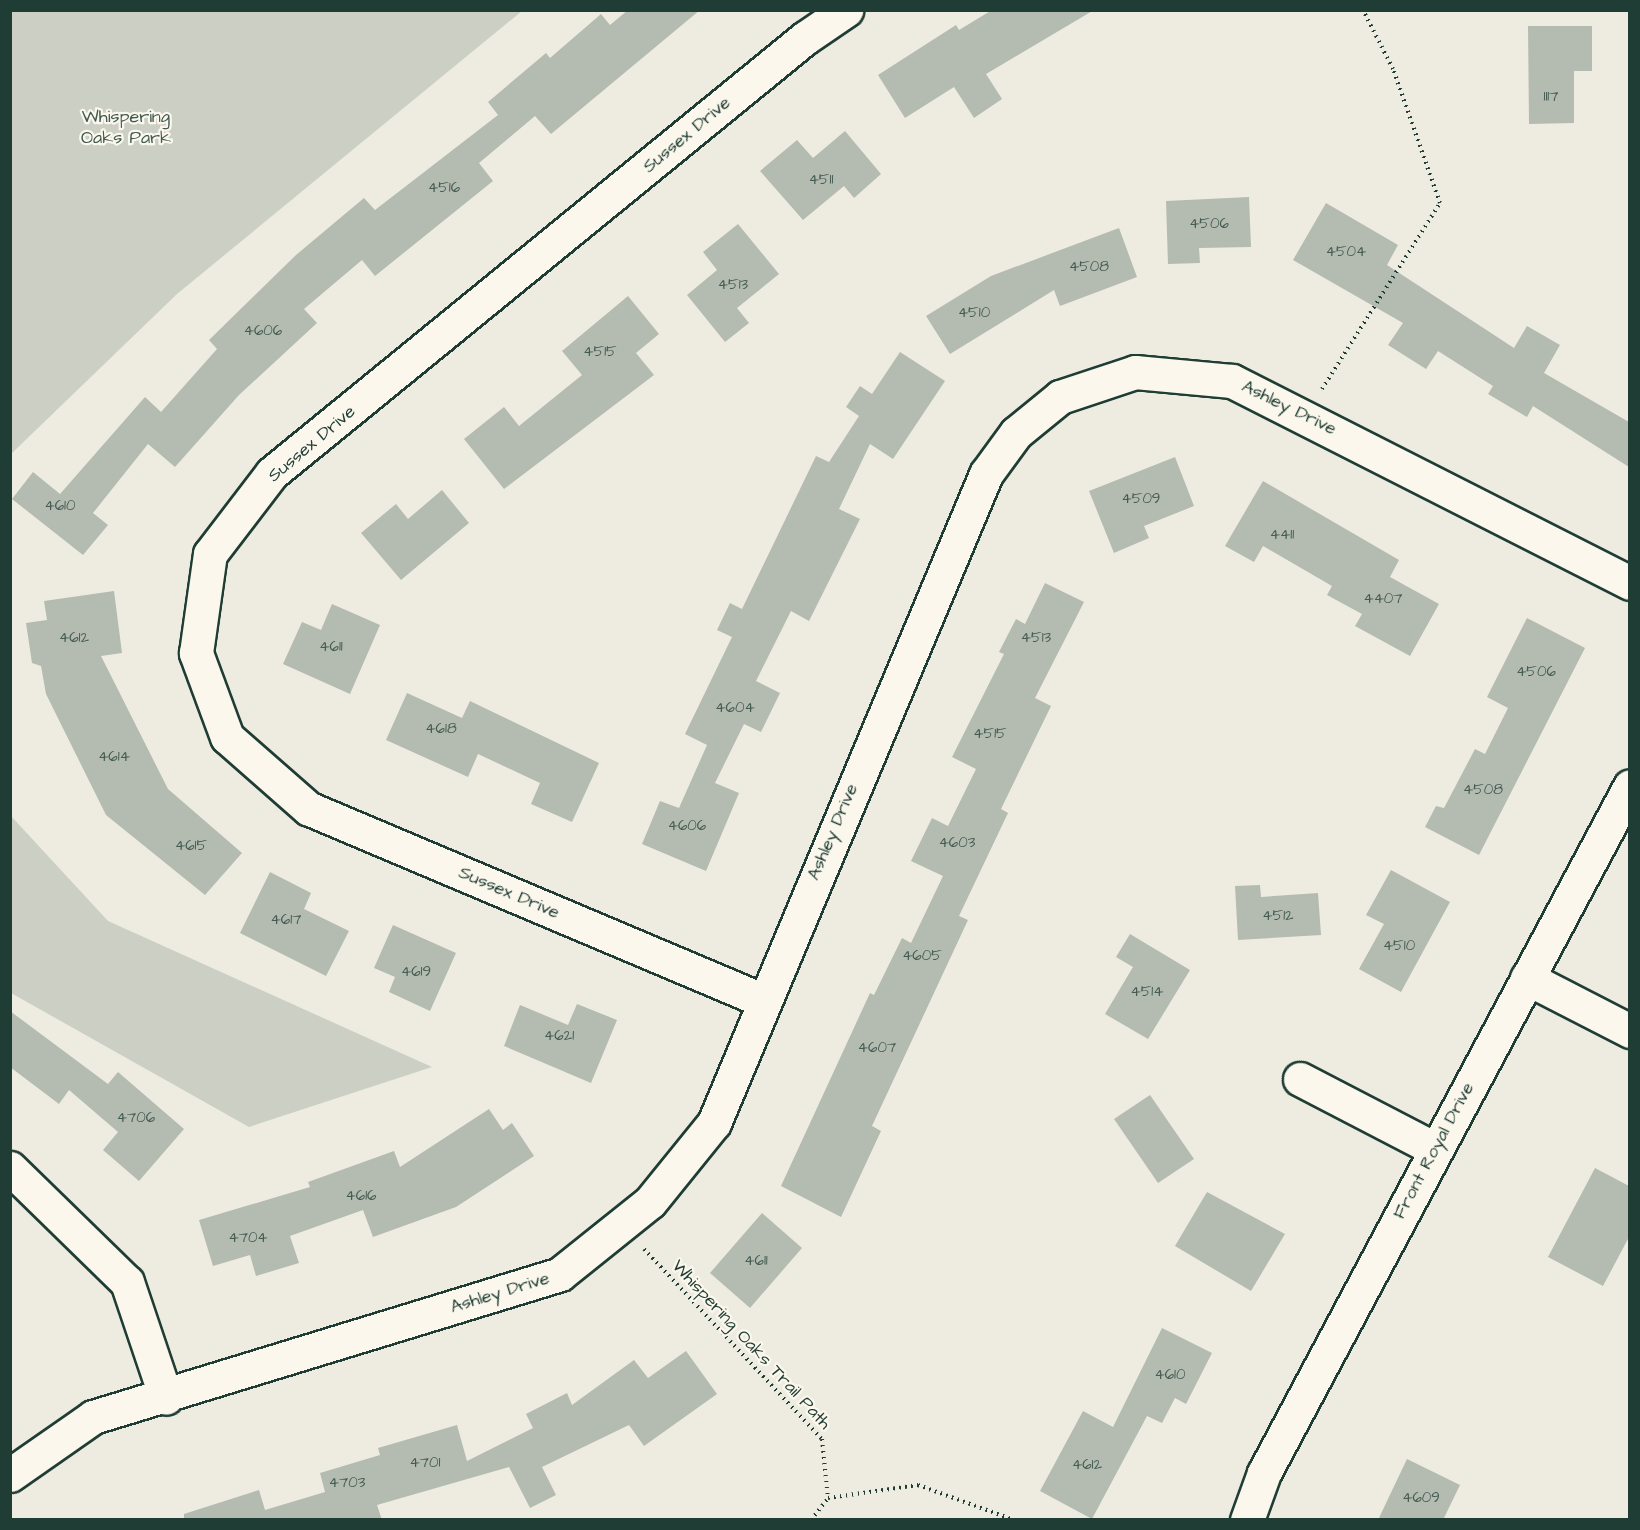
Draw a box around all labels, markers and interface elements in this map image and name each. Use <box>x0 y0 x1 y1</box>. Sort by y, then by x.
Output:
house number: 1117 <box>1544 88 1558 106</box>
street label: Sussex Drive <box>639 92 735 178</box>
park label: Whispering Oaks Park <box>81 107 171 150</box>
house number: 4511 <box>809 171 833 189</box>
house number: 4516 <box>428 179 460 197</box>
house number: 4506 <box>1189 215 1229 233</box>
house number: 4504 <box>1326 243 1366 261</box>
house number: 4508 <box>1069 258 1109 276</box>
house number: 4513 <box>718 276 748 294</box>
house number: 4510 <box>958 304 990 322</box>
house number: 4606 <box>244 322 282 340</box>
house number: 4515 <box>583 343 617 361</box>
street label: Ashley Drive <box>1238 376 1340 440</box>
street label: Sussex Drive <box>264 401 360 487</box>
house number: 4509 <box>1122 490 1160 508</box>
house number: 4610 <box>45 497 75 515</box>
house number: 4411 <box>1270 526 1294 544</box>
house number: 4407 <box>1363 590 1403 608</box>
house number: 4612 <box>59 629 89 647</box>
house number: 4513 <box>1021 629 1051 647</box>
house number: 4611 <box>319 638 343 656</box>
house number: 4506 <box>1516 663 1556 681</box>
house number: 4604 <box>715 699 755 717</box>
house number: 4618 <box>425 720 457 738</box>
house number: 4515 <box>973 725 1007 743</box>
house number: 4614 <box>98 748 130 766</box>
street label: Ashley Drive <box>803 781 863 883</box>
house number: 4508 <box>1463 781 1503 799</box>
house number: 4606 <box>668 817 706 835</box>
house number: 4603 <box>939 834 975 852</box>
house number: 4615 <box>175 837 207 855</box>
street label: Sussex Drive <box>455 862 563 924</box>
house number: 4512 <box>1262 907 1294 925</box>
house number: 4617 <box>271 911 301 929</box>
house number: 4510 <box>1383 937 1415 955</box>
house number: 4605 <box>902 947 942 965</box>
house number: 4619 <box>401 963 431 981</box>
house number: 4514 <box>1131 983 1163 1001</box>
house number: 4621 <box>544 1027 574 1045</box>
house number: 4607 <box>858 1039 896 1057</box>
street label: Front Royal Drive <box>1389 1079 1479 1223</box>
house number: 4706 <box>117 1109 155 1127</box>
house number: 4616 <box>346 1187 376 1205</box>
house number: 4704 <box>228 1229 268 1247</box>
house number: 4611 <box>744 1252 768 1270</box>
street label: Whispering Oaks Trail Path <box>667 1256 835 1434</box>
street label: Ashley Drive <box>448 1268 552 1318</box>
house number: 4610 <box>1155 1366 1185 1384</box>
house number: 4701 <box>410 1454 440 1472</box>
house number: 4612 <box>1072 1456 1102 1474</box>
house number: 4703 <box>329 1474 365 1492</box>
house number: 4609 <box>1402 1489 1440 1507</box>

